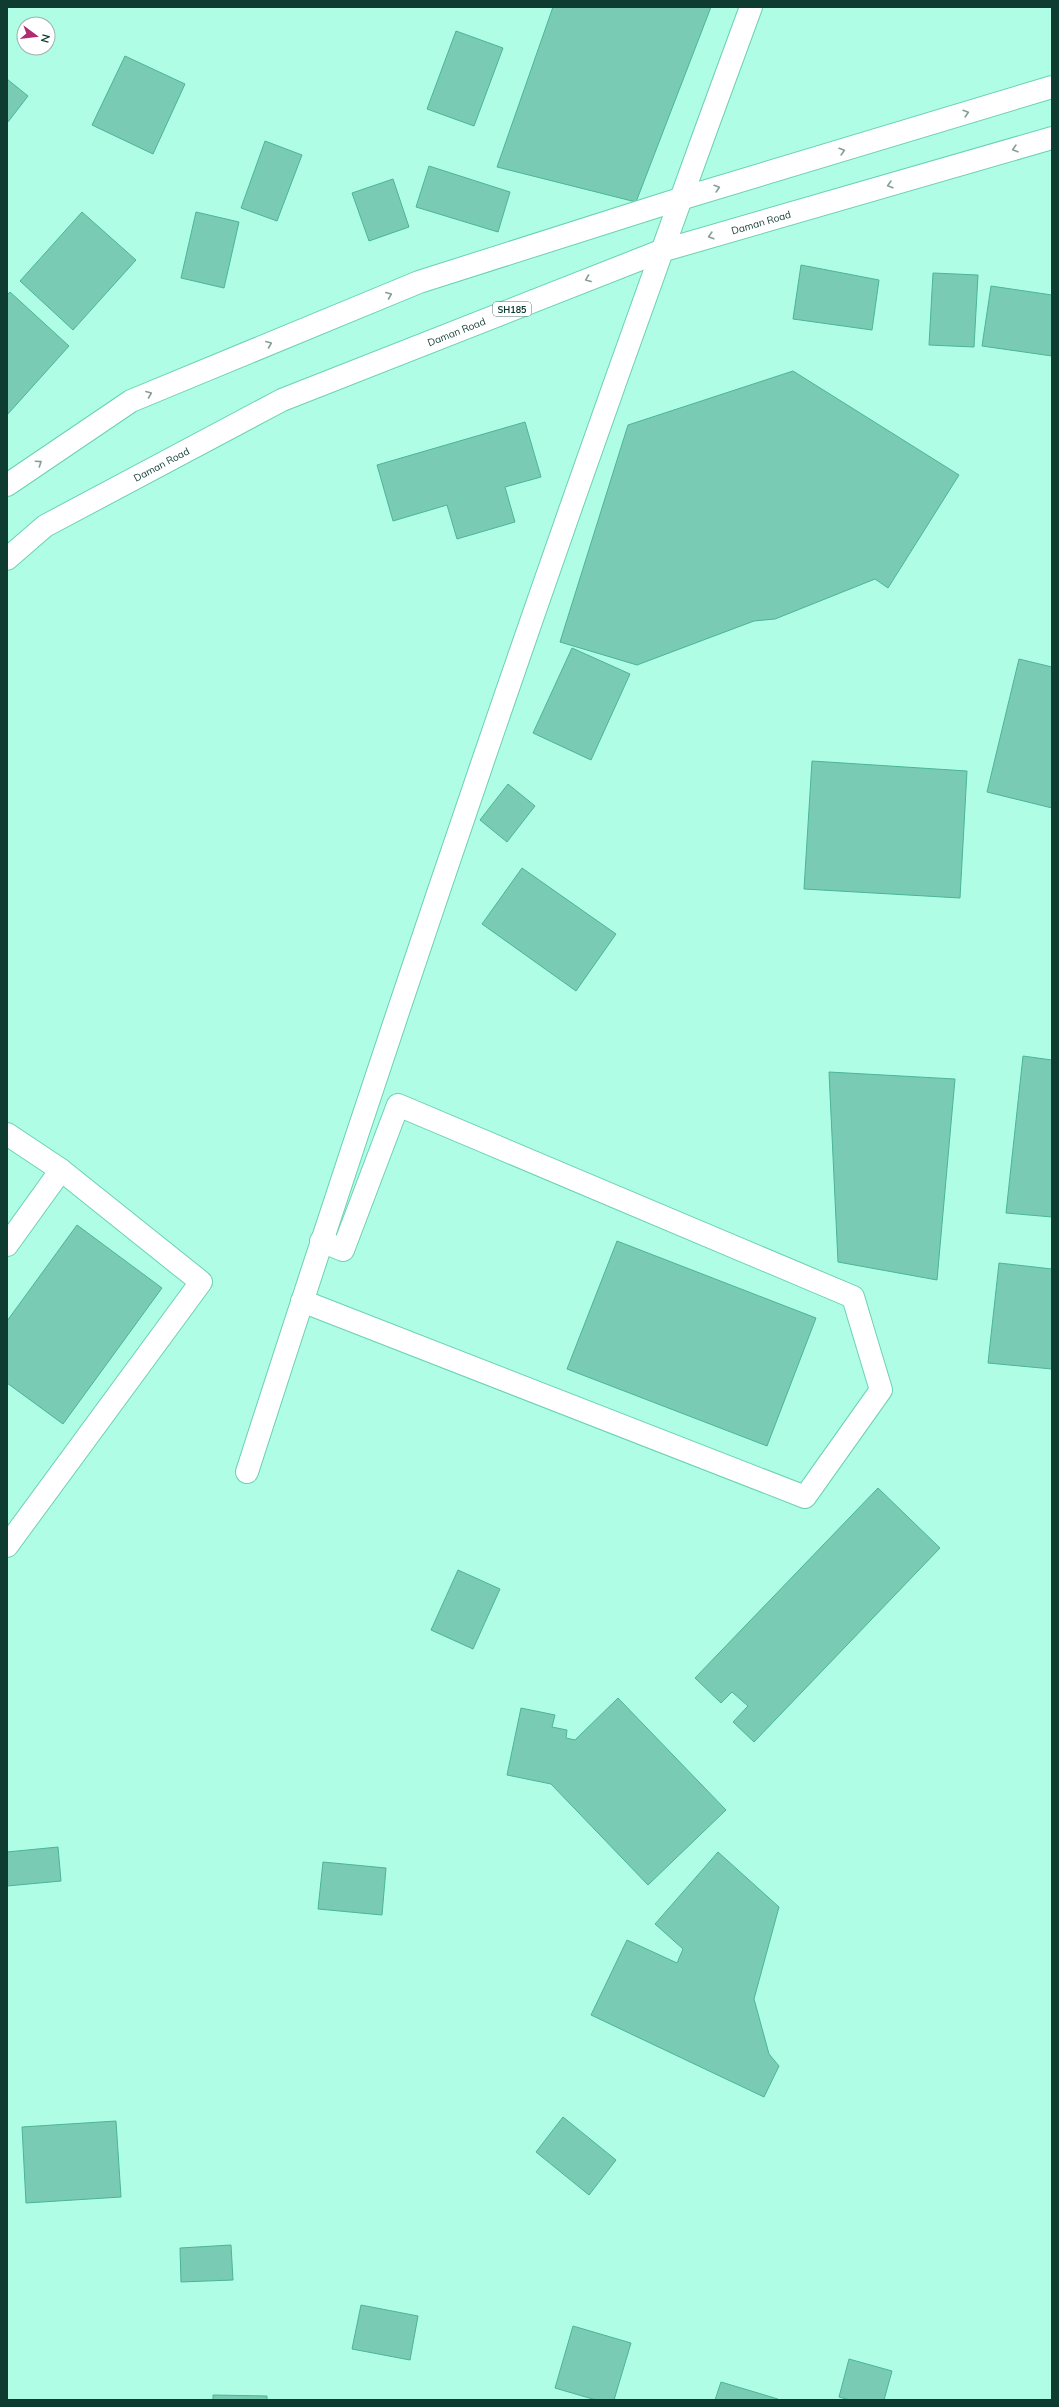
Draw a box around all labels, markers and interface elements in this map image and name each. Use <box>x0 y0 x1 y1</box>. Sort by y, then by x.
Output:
north arrow <box>16 16 56 56</box>
text: N <box>38 33 53 44</box>
one-way arrow <box>962 109 969 118</box>
one-way arrow <box>1011 144 1018 153</box>
one-way arrow <box>838 147 845 156</box>
one-way arrow <box>886 180 893 189</box>
one-way arrow <box>713 184 720 193</box>
street label: Daman Road <box>730 207 792 237</box>
one-way arrow <box>708 232 714 240</box>
one-way arrow <box>585 275 592 283</box>
one-way arrow <box>385 291 392 299</box>
road number: SH185 <box>493 302 531 316</box>
street label: Daman Road <box>425 314 487 349</box>
one-way arrow <box>265 341 272 349</box>
one-way arrow <box>144 391 152 399</box>
street label: Daman Road <box>131 444 191 484</box>
one-way arrow <box>35 461 42 468</box>

